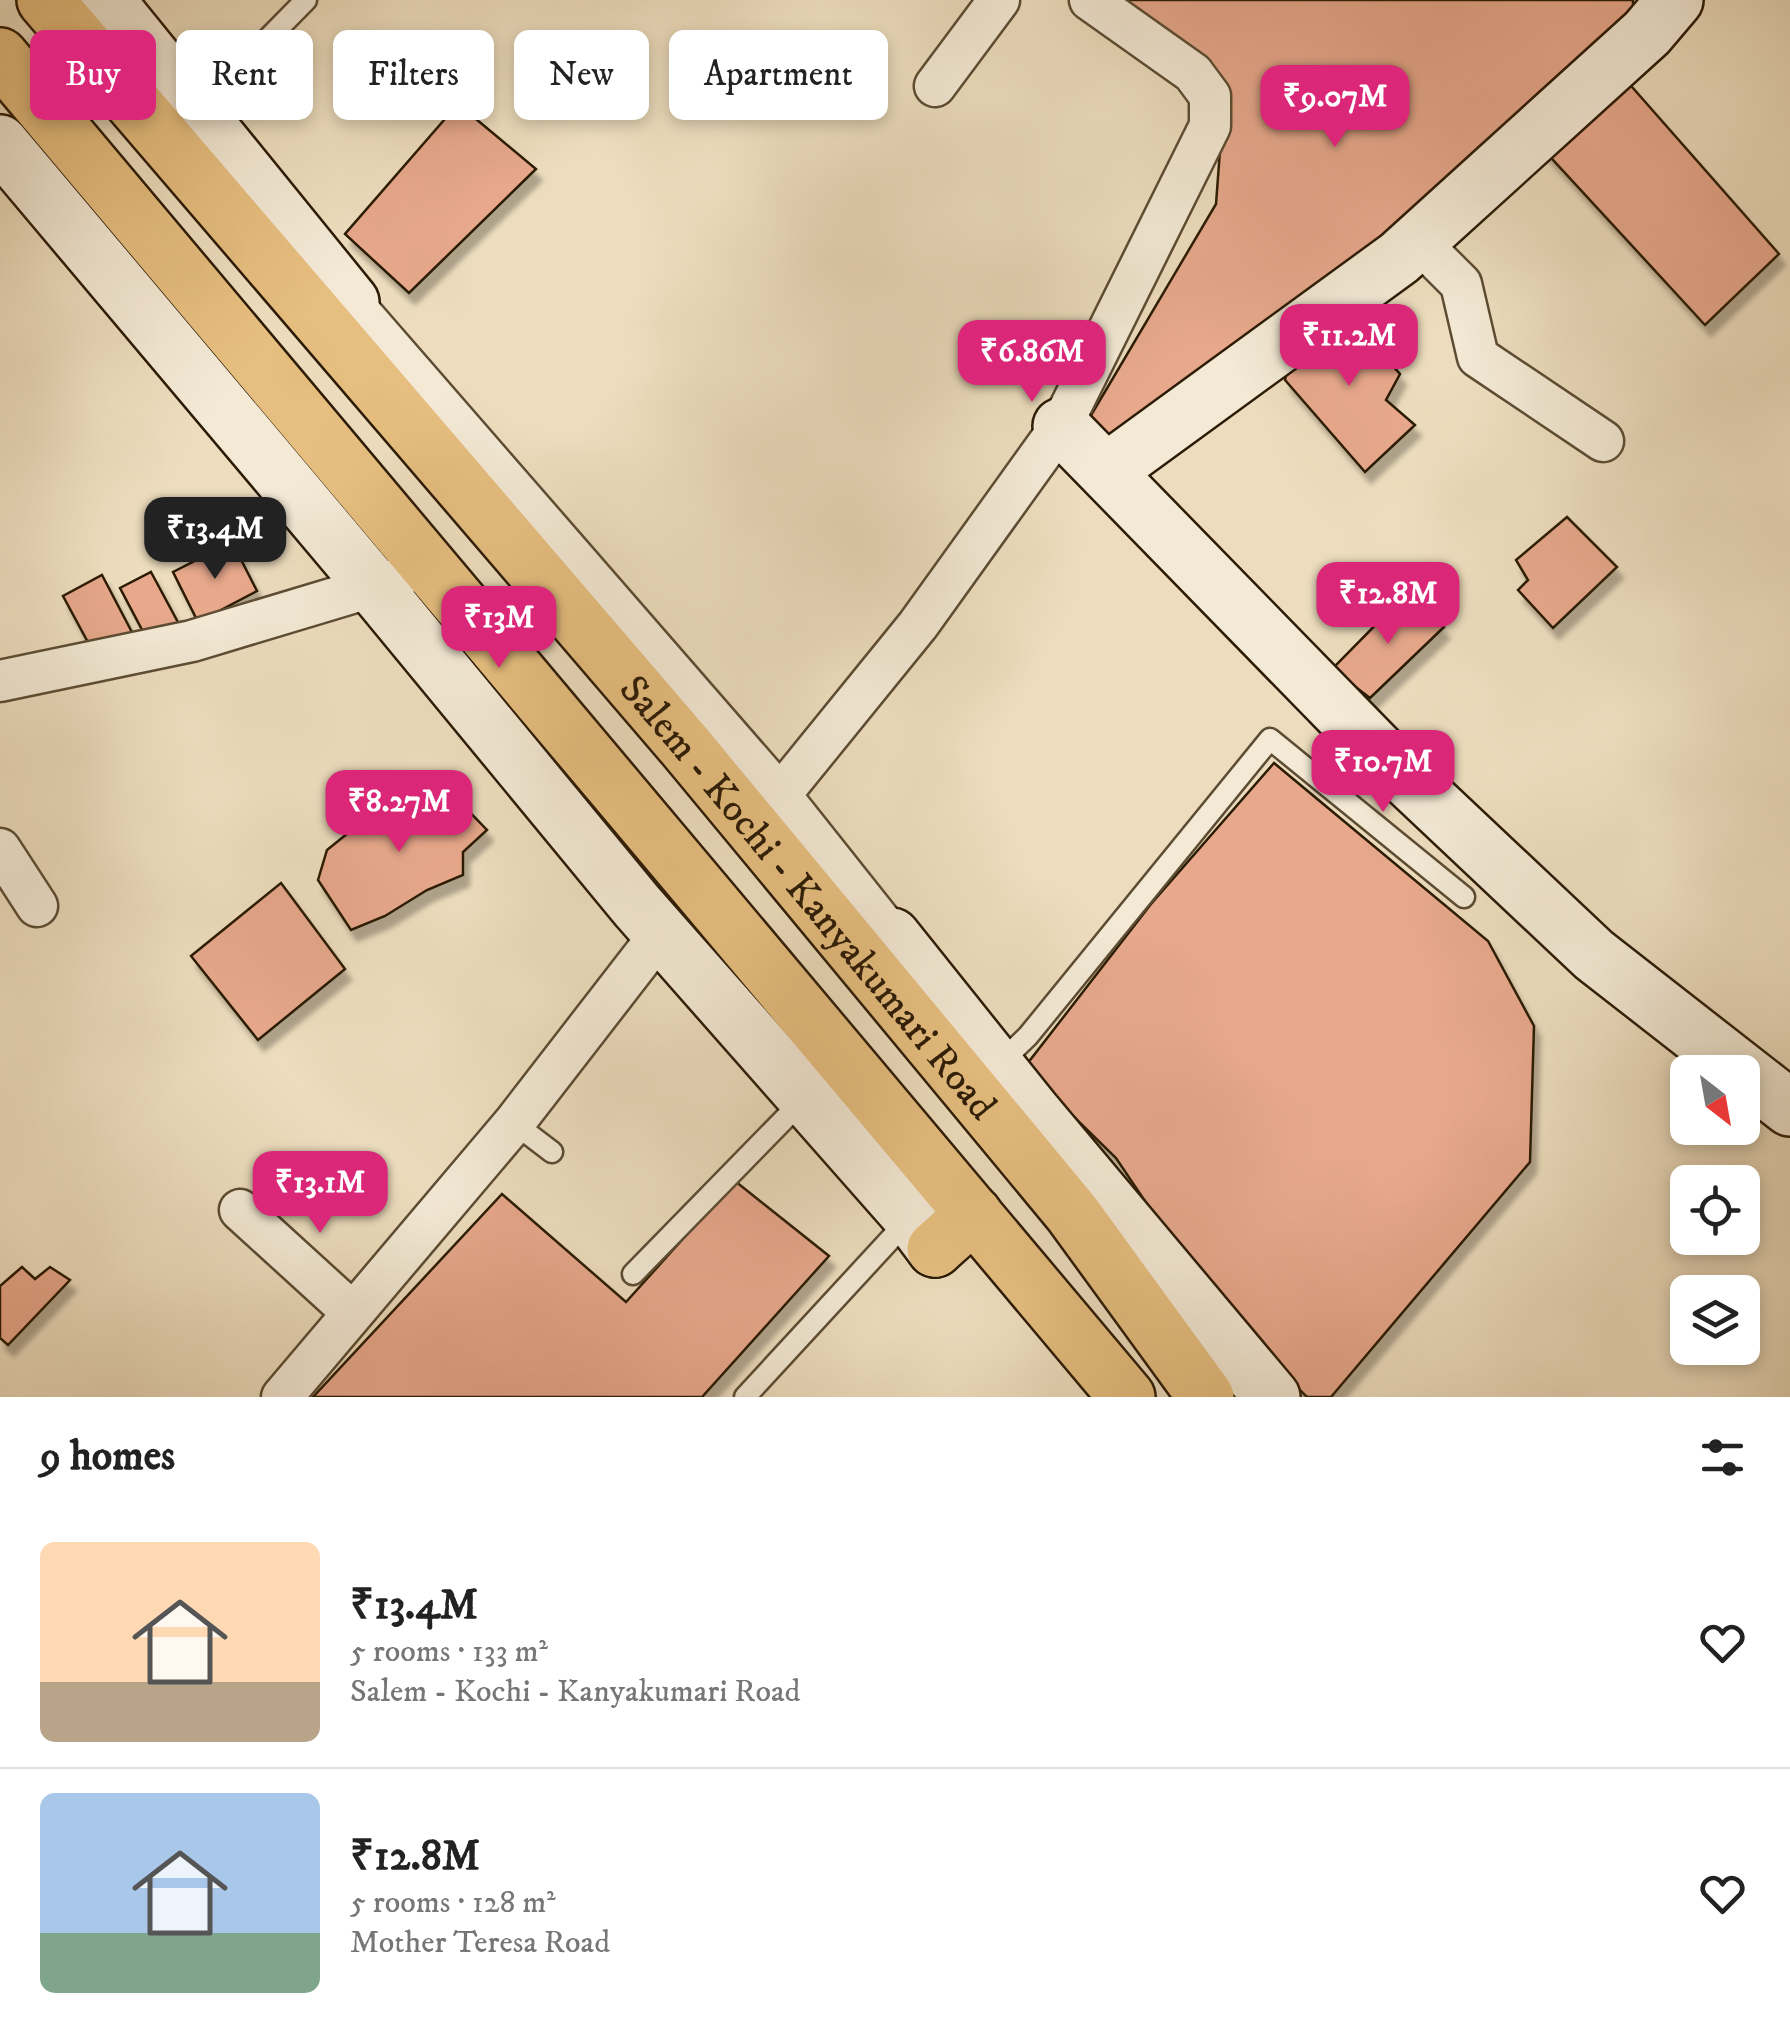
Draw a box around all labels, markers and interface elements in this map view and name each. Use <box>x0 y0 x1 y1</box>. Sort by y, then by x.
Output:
chip: Buy <box>30 30 156 120</box>
chip: Rent <box>176 30 313 120</box>
chip: Filters <box>333 30 494 120</box>
chip: New <box>514 30 649 120</box>
chip: Apartment <box>669 30 888 120</box>
pin: ₹9.07M <box>1254 65 1416 150</box>
text: ₹9.07M <box>1282 77 1388 117</box>
pin: ₹11.2M <box>1268 304 1430 389</box>
text: ₹11.2M <box>1302 316 1396 356</box>
pin: ₹6.86M <box>951 320 1113 405</box>
text: ₹6.86M <box>980 332 1084 372</box>
pin: ₹13.4M <box>134 497 296 582</box>
text: ₹13.4M <box>166 509 264 549</box>
pin: ₹12.8M <box>1307 562 1469 647</box>
text: ₹12.8M <box>1338 574 1438 614</box>
pin: ₹13M <box>440 586 558 671</box>
text: ₹13M <box>463 598 535 638</box>
street label: Salem - Kochi - Kanyakumari Road <box>607 666 1006 1131</box>
pin: ₹10.7M <box>1302 730 1464 815</box>
text: ₹10.7M <box>1334 742 1432 782</box>
pin: ₹8.27M <box>318 770 480 855</box>
text: ₹8.27M <box>348 782 450 822</box>
north arrow <box>1670 1055 1760 1145</box>
map controls <box>1670 1055 1760 1365</box>
pin: ₹13.1M <box>239 1151 401 1236</box>
text: ₹13.1M <box>275 1163 365 1203</box>
button: locate <box>1670 1165 1760 1255</box>
button: layers <box>1670 1275 1760 1365</box>
icon: filters <box>1695 1430 1750 1485</box>
text: 9 homes <box>40 1431 175 1483</box>
text: ₹13.4M <box>350 1580 478 1632</box>
icon: home <box>120 1582 240 1702</box>
icon: heart <box>1695 1615 1750 1670</box>
text: 5 rooms · 133 m² <box>350 1632 548 1672</box>
text: Salem - Kochi - Kanyakumari Road <box>350 1672 801 1712</box>
text: ₹12.8M <box>350 1831 480 1883</box>
icon: home <box>120 1833 240 1953</box>
icon: heart <box>1695 1866 1750 1921</box>
text: 5 rooms · 128 m² <box>350 1883 556 1923</box>
text: Mother Teresa Road <box>350 1923 610 1963</box>

